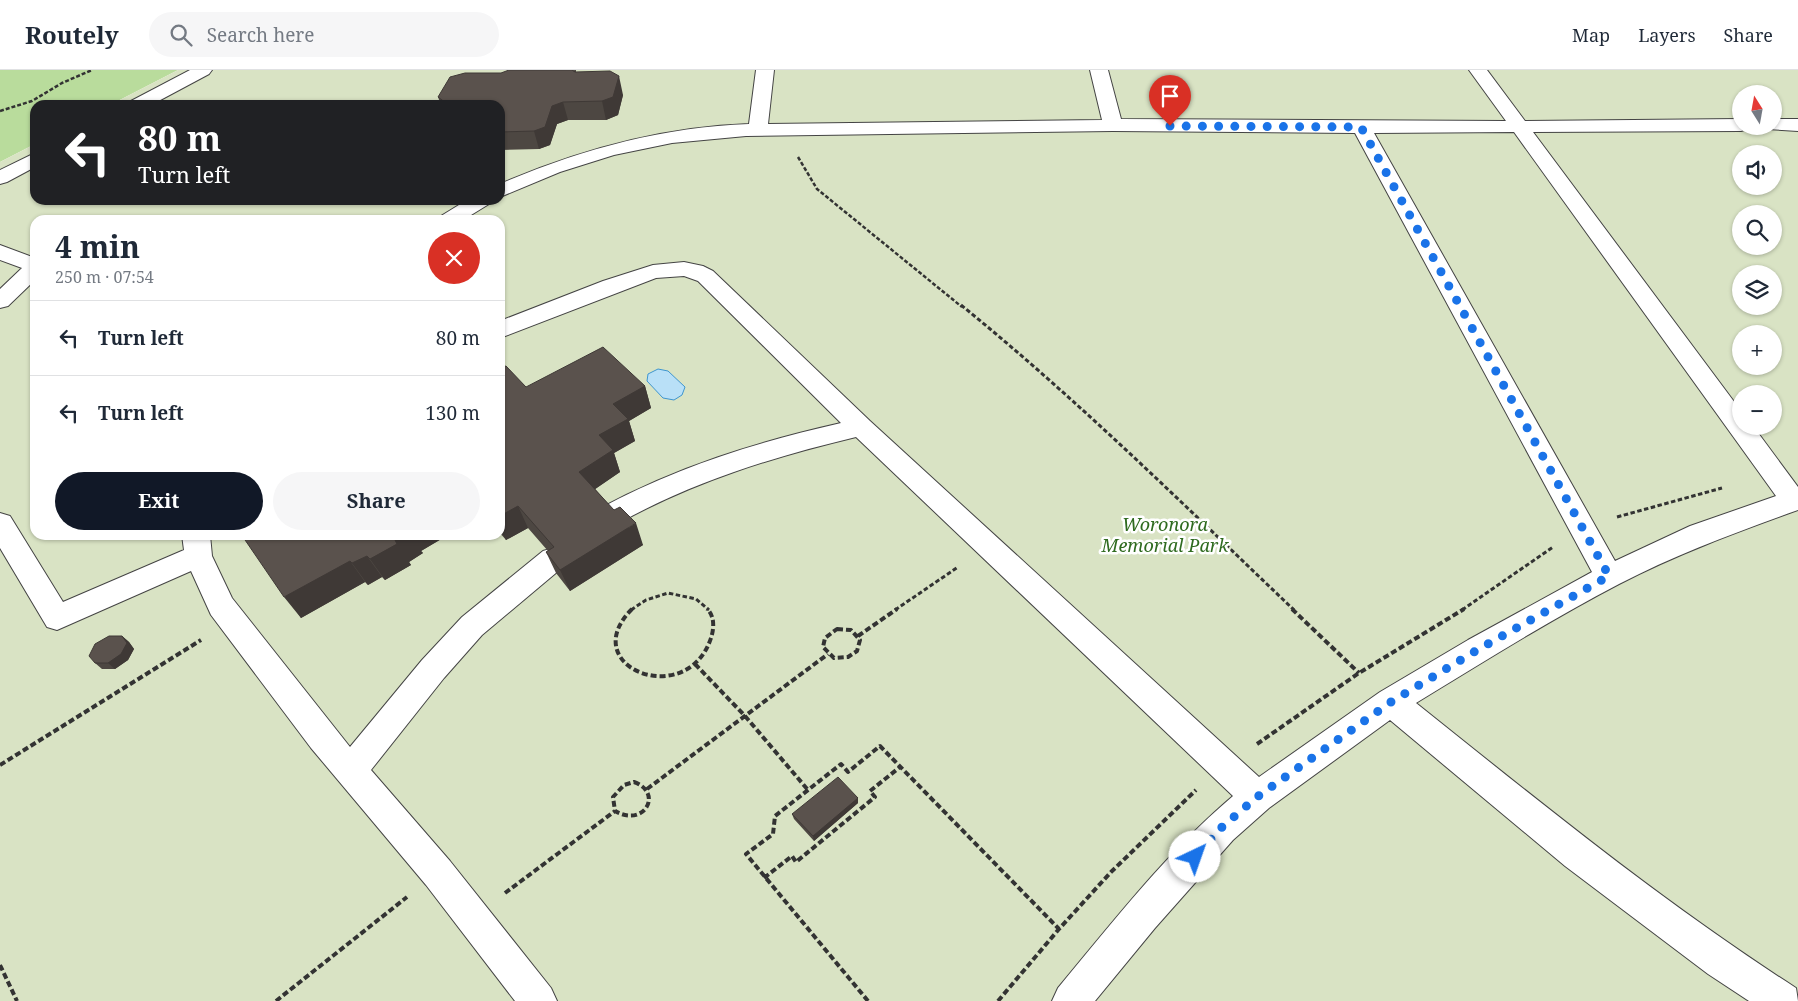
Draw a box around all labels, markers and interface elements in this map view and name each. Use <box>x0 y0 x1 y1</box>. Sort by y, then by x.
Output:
search box <box>149 12 499 57</box>
text: Routely <box>25 18 119 51</box>
icon: search <box>167 21 195 49</box>
text: Search here <box>207 22 314 48</box>
text: Map <box>1572 23 1610 47</box>
text: Layers <box>1638 23 1696 47</box>
text: Share <box>1724 23 1773 47</box>
pin <box>1149 75 1191 126</box>
icon: arrive <box>1156 82 1184 110</box>
north arrow <box>1732 85 1782 135</box>
map controls <box>1732 85 1782 435</box>
text: 80 m <box>138 114 221 161</box>
icon: left <box>55 120 120 185</box>
button: sound <box>1732 145 1782 195</box>
text: Turn left <box>138 159 230 189</box>
button: search <box>1732 205 1782 255</box>
text: 4 min <box>55 226 140 267</box>
button: close <box>428 232 480 284</box>
button: layers <box>1732 265 1782 315</box>
text: 250 m · 07:54 <box>55 266 154 288</box>
icon: left <box>55 324 83 352</box>
text: Turn left <box>98 325 184 351</box>
text: 80 m <box>436 325 480 351</box>
button: + <box>1732 325 1782 375</box>
button: − <box>1732 385 1782 435</box>
icon: left <box>55 399 83 427</box>
text: Turn left <box>98 400 184 426</box>
text: 130 m <box>425 400 480 426</box>
button: Exit <box>55 472 263 530</box>
button: Share <box>273 472 480 530</box>
park label: Woronora Memorial Park <box>1101 512 1229 557</box>
position arrow <box>1168 830 1220 882</box>

